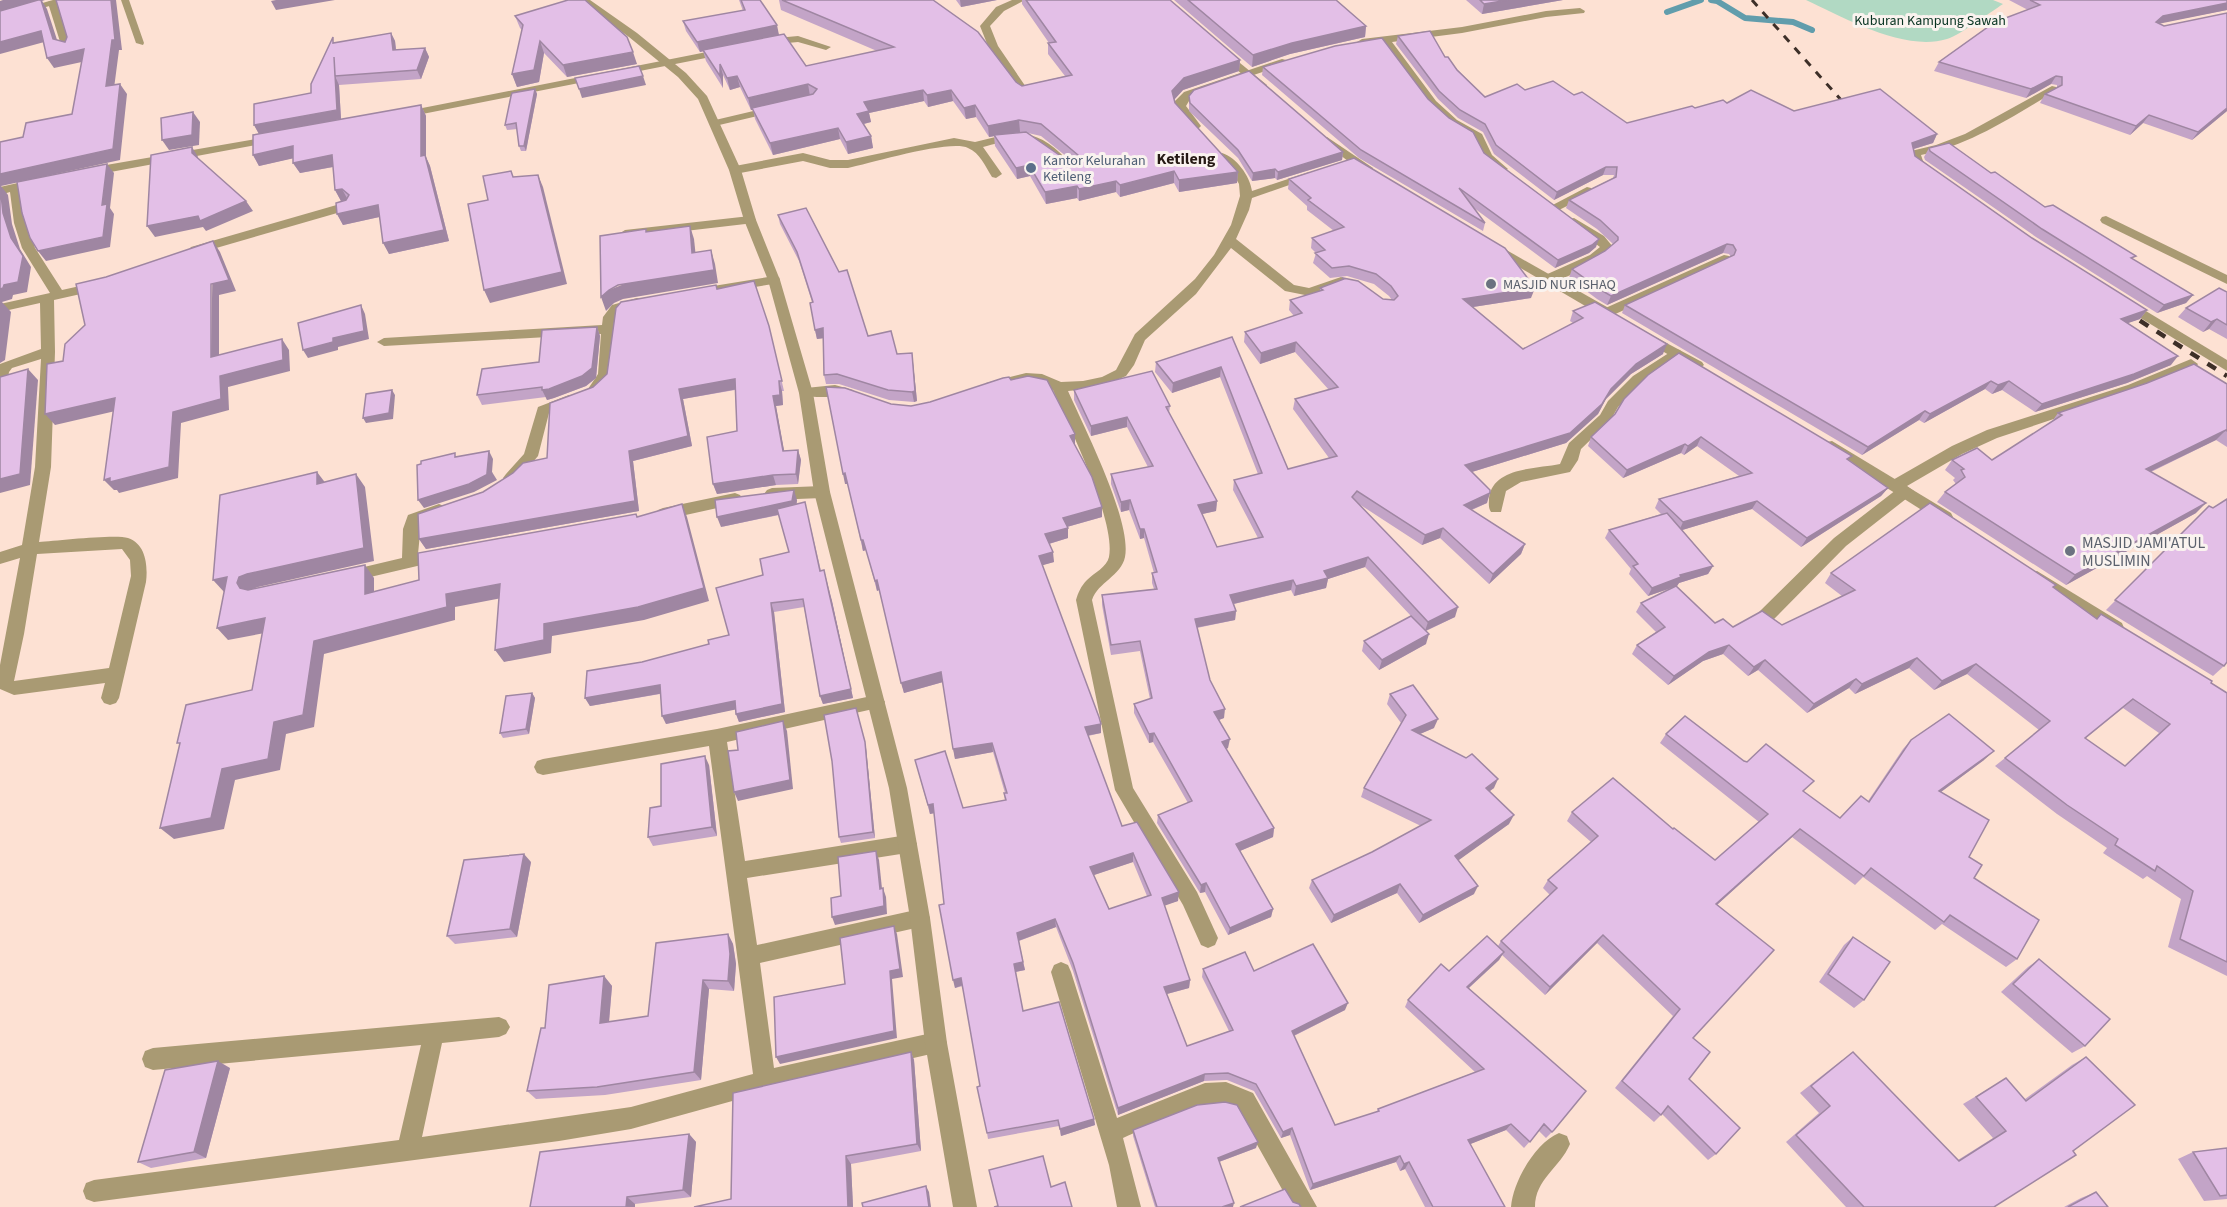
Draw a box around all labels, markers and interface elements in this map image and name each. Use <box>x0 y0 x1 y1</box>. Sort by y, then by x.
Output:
park label: Kuburan Kampung Sawah <box>1854 11 2006 31</box>
district label: Ketileng <box>1157 148 1216 170</box>
place label: Kantor Kelurahan Ketileng <box>1043 151 1146 187</box>
marker: Kantor Kelurahan Ketileng <box>1024 161 1038 175</box>
place label: MASJID NUR ISHAQ <box>1503 275 1616 295</box>
marker: MASJID NUR ISHAQ <box>1484 277 1498 291</box>
place label: MASJID JAMI'ATUL MUSLIMIN <box>2082 532 2206 572</box>
marker: MASJID JAMI'ATUL MUSLIMIN <box>2063 544 2077 558</box>

